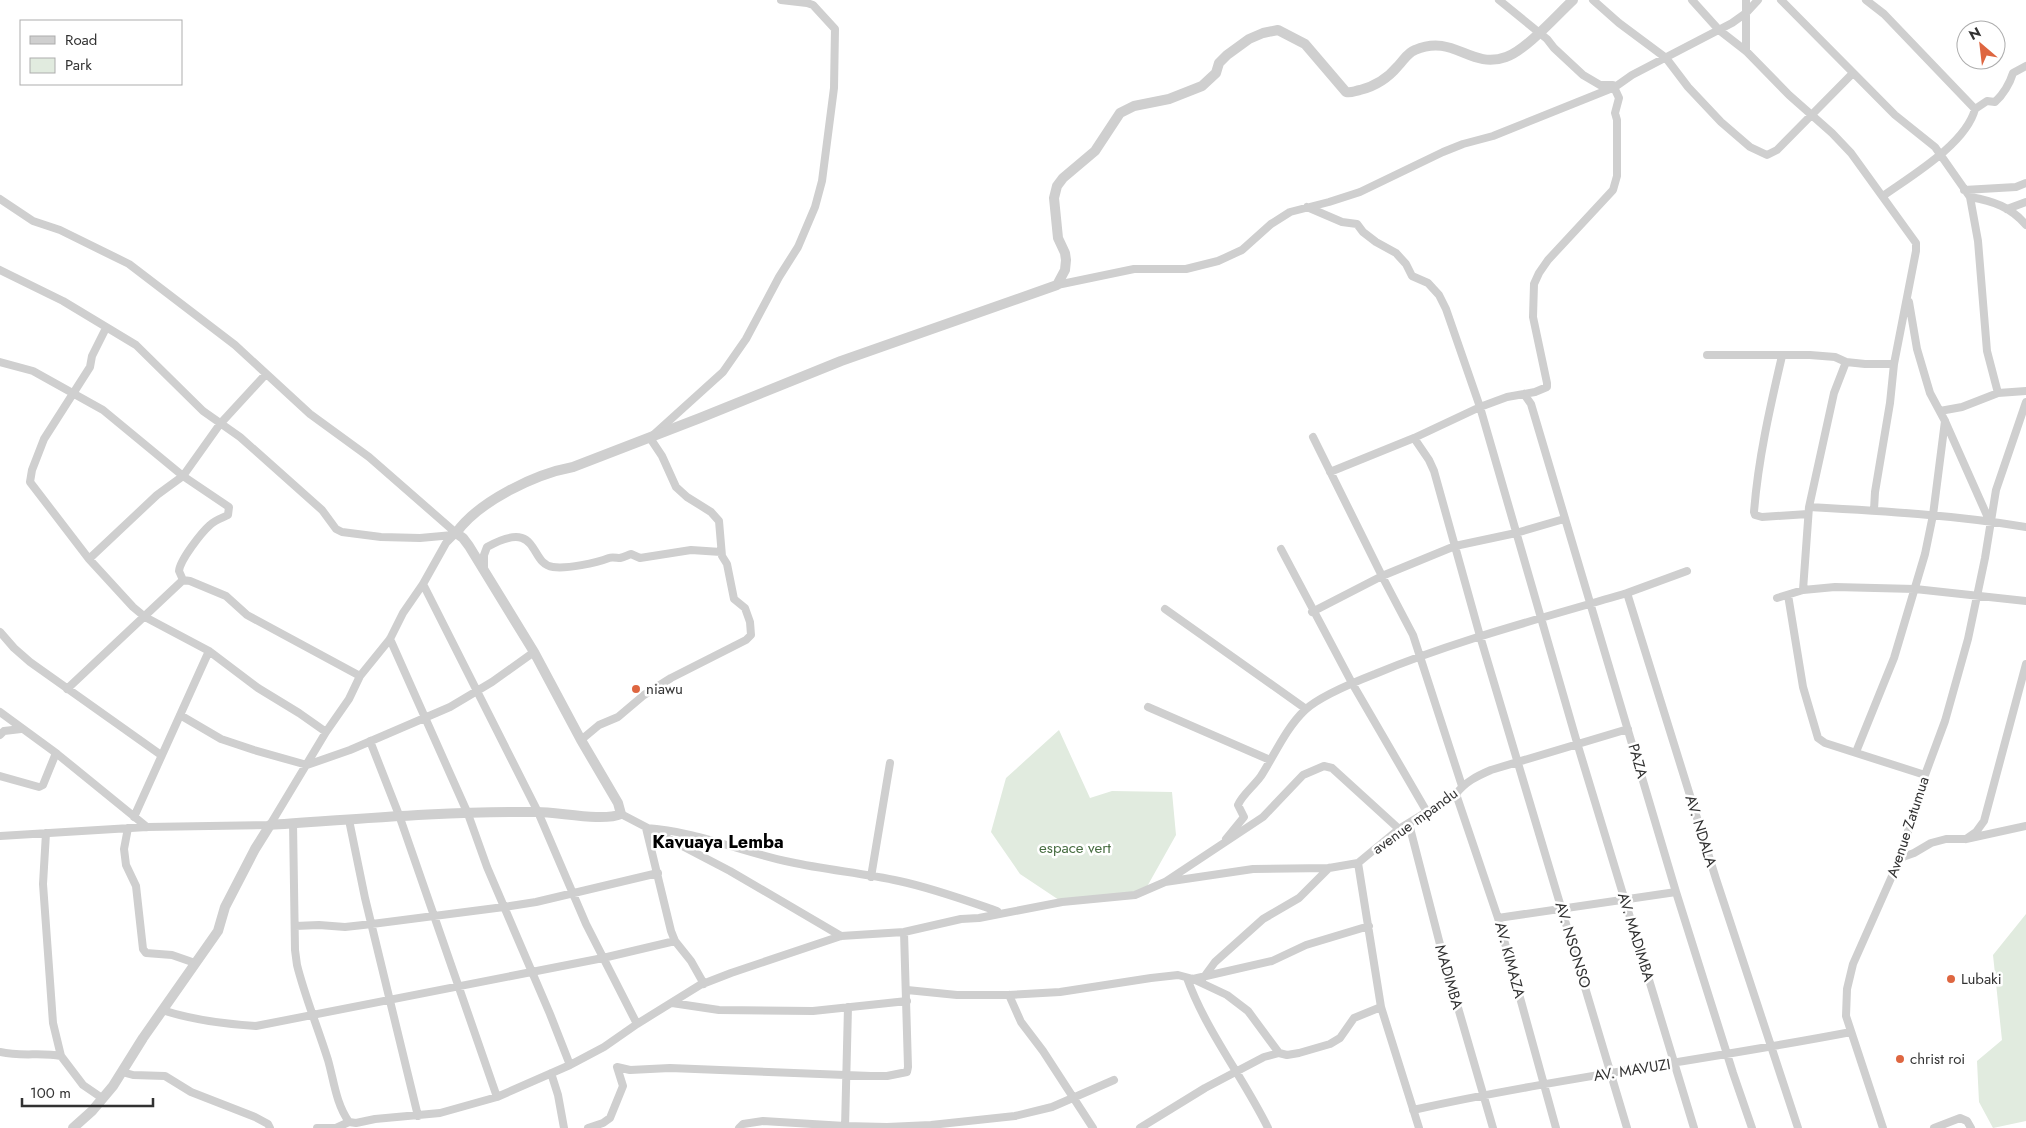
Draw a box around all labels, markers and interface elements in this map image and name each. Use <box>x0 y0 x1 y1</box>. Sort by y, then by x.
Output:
legend <box>20 20 182 85</box>
north arrow <box>1956 20 2006 70</box>
text: N <box>1965 22 1985 45</box>
text: Road <box>65 29 97 51</box>
text: Park <box>65 54 92 76</box>
place label: niawu <box>646 678 683 700</box>
marker: niawu <box>630 683 642 695</box>
street label: PAZA <box>1623 741 1653 781</box>
street label: Avenue Zatumua <box>1881 774 1935 880</box>
street label: avenue mpandu <box>1368 782 1462 860</box>
street label: AV. NDALA <box>1680 792 1722 870</box>
district label: Kavuaya Lemba <box>652 829 784 855</box>
park label: espace vert <box>1039 837 1111 859</box>
street label: AV. MADIMBA <box>1612 890 1660 984</box>
street label: AV. NSONSO <box>1549 899 1597 991</box>
street label: AV. KIMAZA <box>1489 919 1531 1001</box>
street label: MADIMBA <box>1429 942 1469 1012</box>
place label: Lubaki <box>1961 968 2002 990</box>
marker: Lubaki <box>1945 973 1957 985</box>
place label: christ roi <box>1910 1048 1965 1070</box>
street label: AV. MAVUZI <box>1592 1053 1672 1087</box>
marker: christ roi <box>1894 1053 1906 1065</box>
scale bar <box>22 1076 154 1108</box>
text: 100 m <box>30 1082 71 1104</box>

